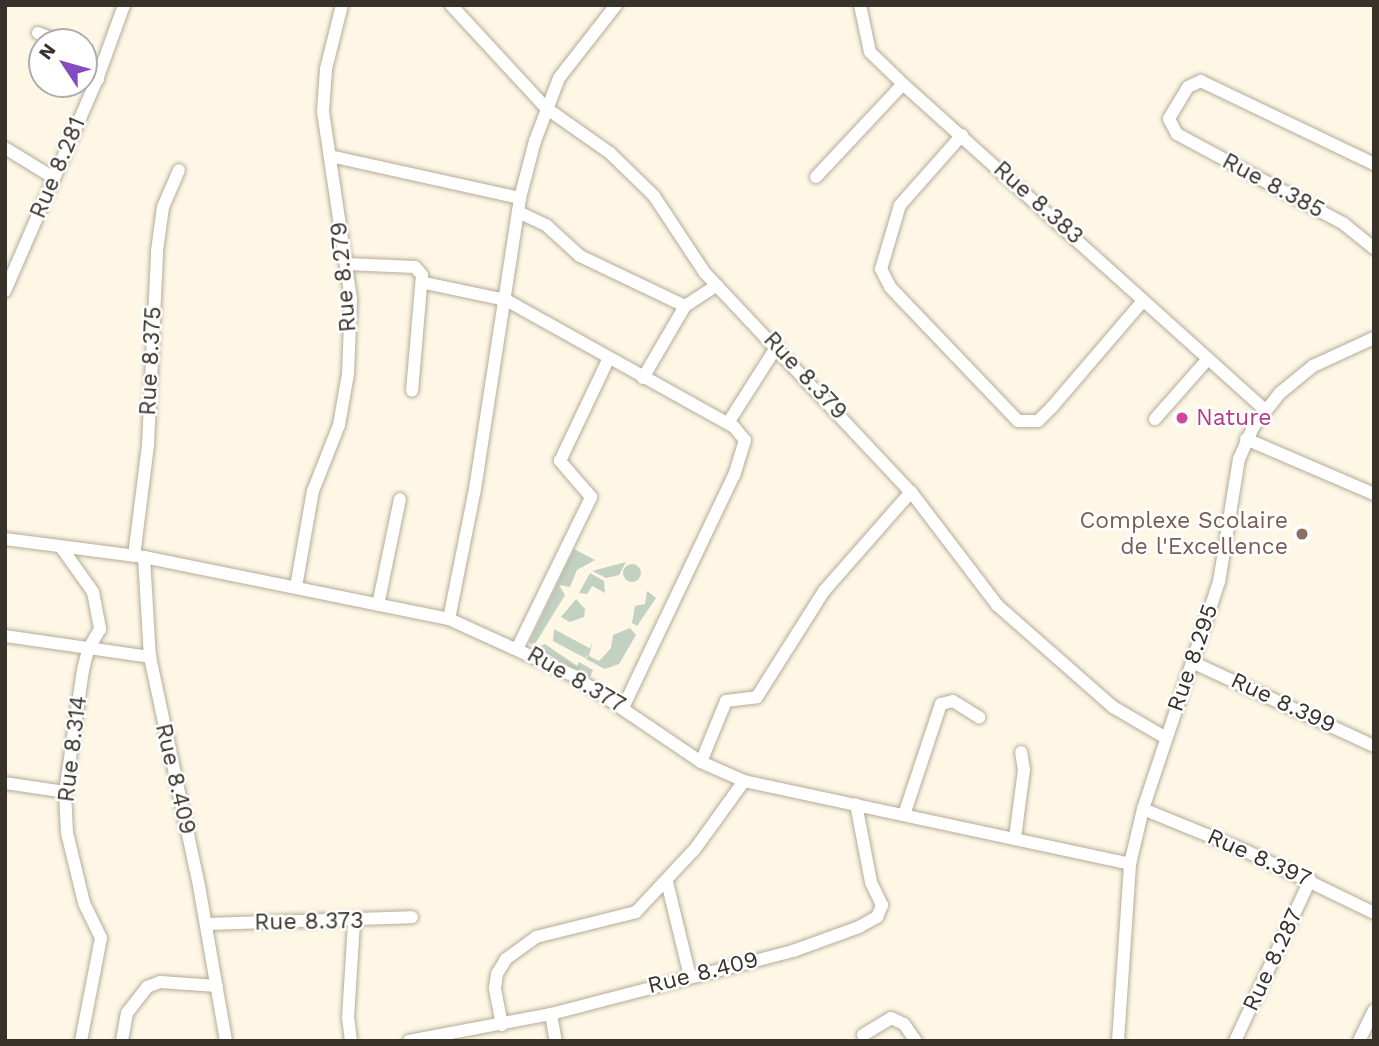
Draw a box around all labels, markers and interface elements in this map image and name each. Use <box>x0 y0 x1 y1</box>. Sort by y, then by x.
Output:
north arrow <box>28 28 98 98</box>
text: N <box>34 39 61 64</box>
street label: Rue 8.281 <box>24 113 92 223</box>
street label: Rue 8.385 <box>1217 148 1329 224</box>
street label: Rue 8.383 <box>987 156 1089 250</box>
street label: Rue 8.279 <box>325 221 363 333</box>
street label: Rue 8.375 <box>134 306 168 416</box>
street label: Rue 8.379 <box>757 326 853 426</box>
place label: Nature <box>1196 404 1271 432</box>
marker: Nature <box>1174 410 1190 426</box>
place label: Complexe Scolaire de l'Excellence <box>1079 507 1288 561</box>
marker: Complexe Scolaire de l'Excellence <box>1294 526 1310 542</box>
street label: Rue 8.295 <box>1162 601 1224 715</box>
street label: Rue 8.377 <box>522 641 630 719</box>
street label: Rue 8.399 <box>1226 667 1340 739</box>
street label: Rue 8.314 <box>53 694 93 804</box>
street label: Rue 8.409 <box>149 721 201 837</box>
street label: Rue 8.397 <box>1203 823 1315 893</box>
street label: Rue 8.287 <box>1237 904 1309 1016</box>
street label: Rue 8.373 <box>254 907 364 937</box>
street label: Rue 8.409 <box>645 946 761 1000</box>

